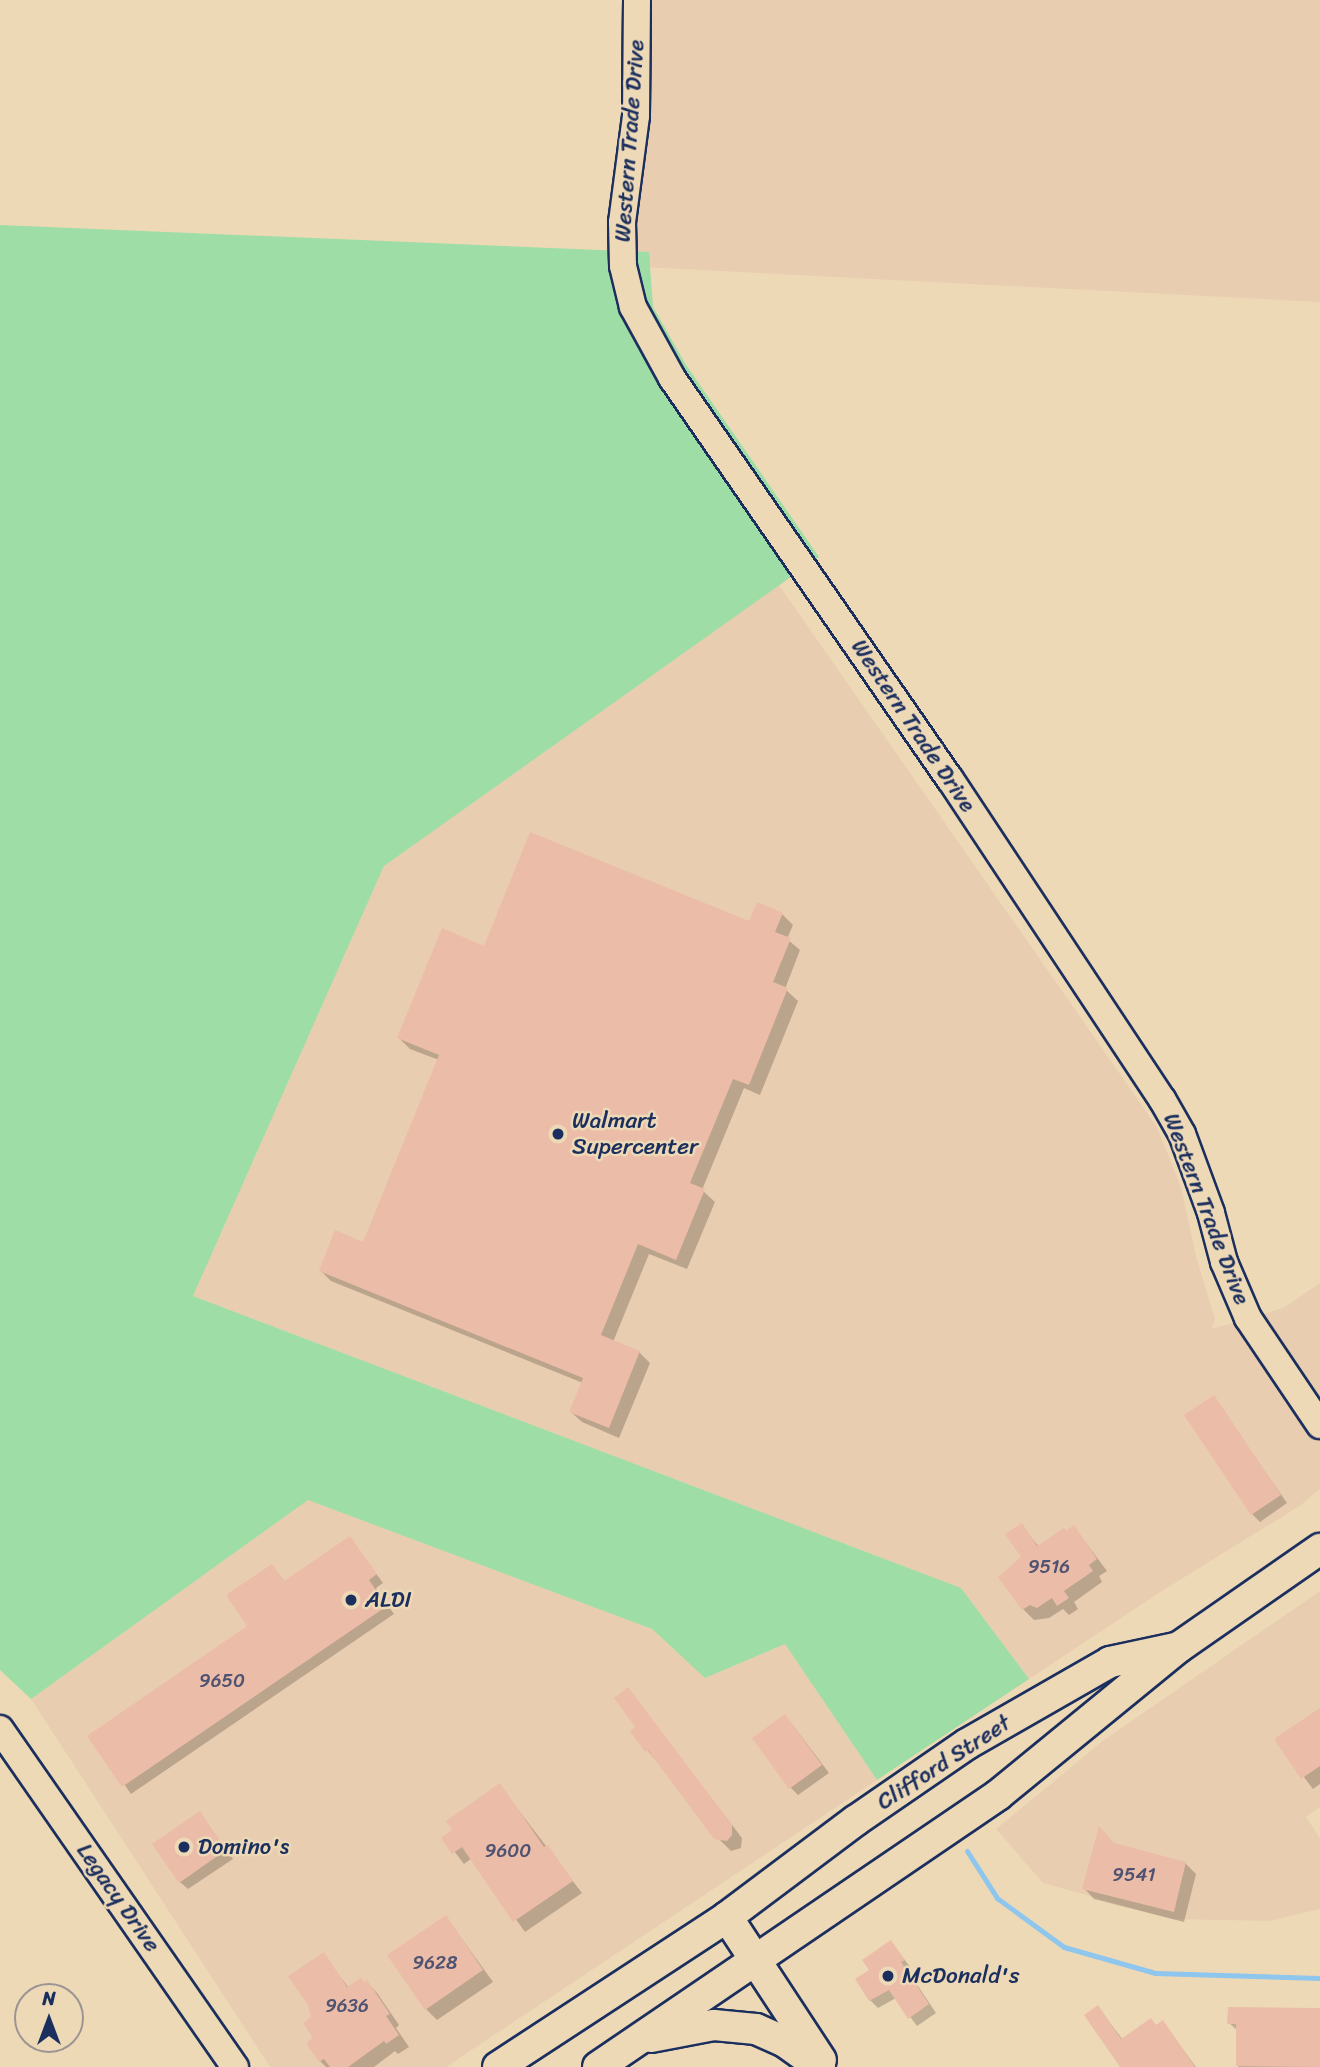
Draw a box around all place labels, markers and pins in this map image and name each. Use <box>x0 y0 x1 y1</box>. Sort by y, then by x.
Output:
place label: Walmart Supercenter <box>572 1107 698 1161</box>
marker: Walmart Supercenter <box>550 1126 566 1142</box>
place label: ALDI <box>365 1586 412 1614</box>
marker: ALDI <box>343 1592 359 1608</box>
place label: Domino's <box>198 1833 289 1861</box>
marker: Domino's <box>176 1839 192 1855</box>
place label: McDonald's <box>902 1962 1020 1990</box>
marker: McDonald's <box>880 1968 896 1984</box>

